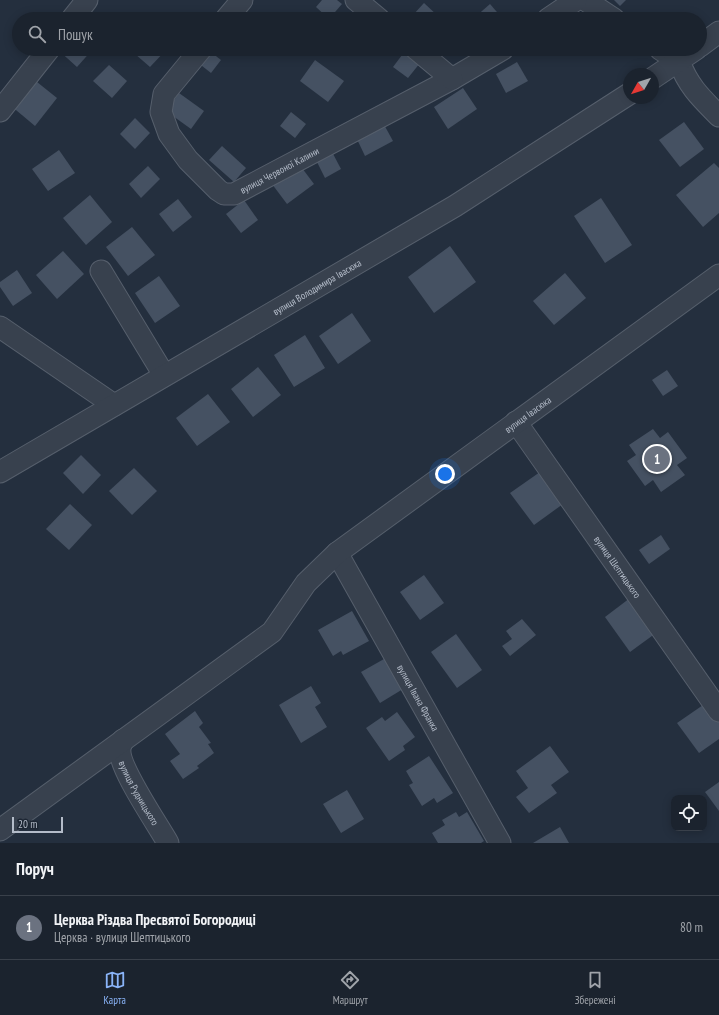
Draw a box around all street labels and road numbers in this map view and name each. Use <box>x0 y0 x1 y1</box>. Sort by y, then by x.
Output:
street label: вулиця Червоної Калини <box>238 144 321 196</box>
street label: вулиця Володимира Івасюка <box>270 256 364 318</box>
street label: вулиця Івасюка <box>502 393 553 435</box>
street label: вулиця Шептицького <box>591 533 644 600</box>
street label: вулиця Івана Франка <box>394 662 442 733</box>
street label: вулиця Рудницького <box>116 759 162 828</box>

